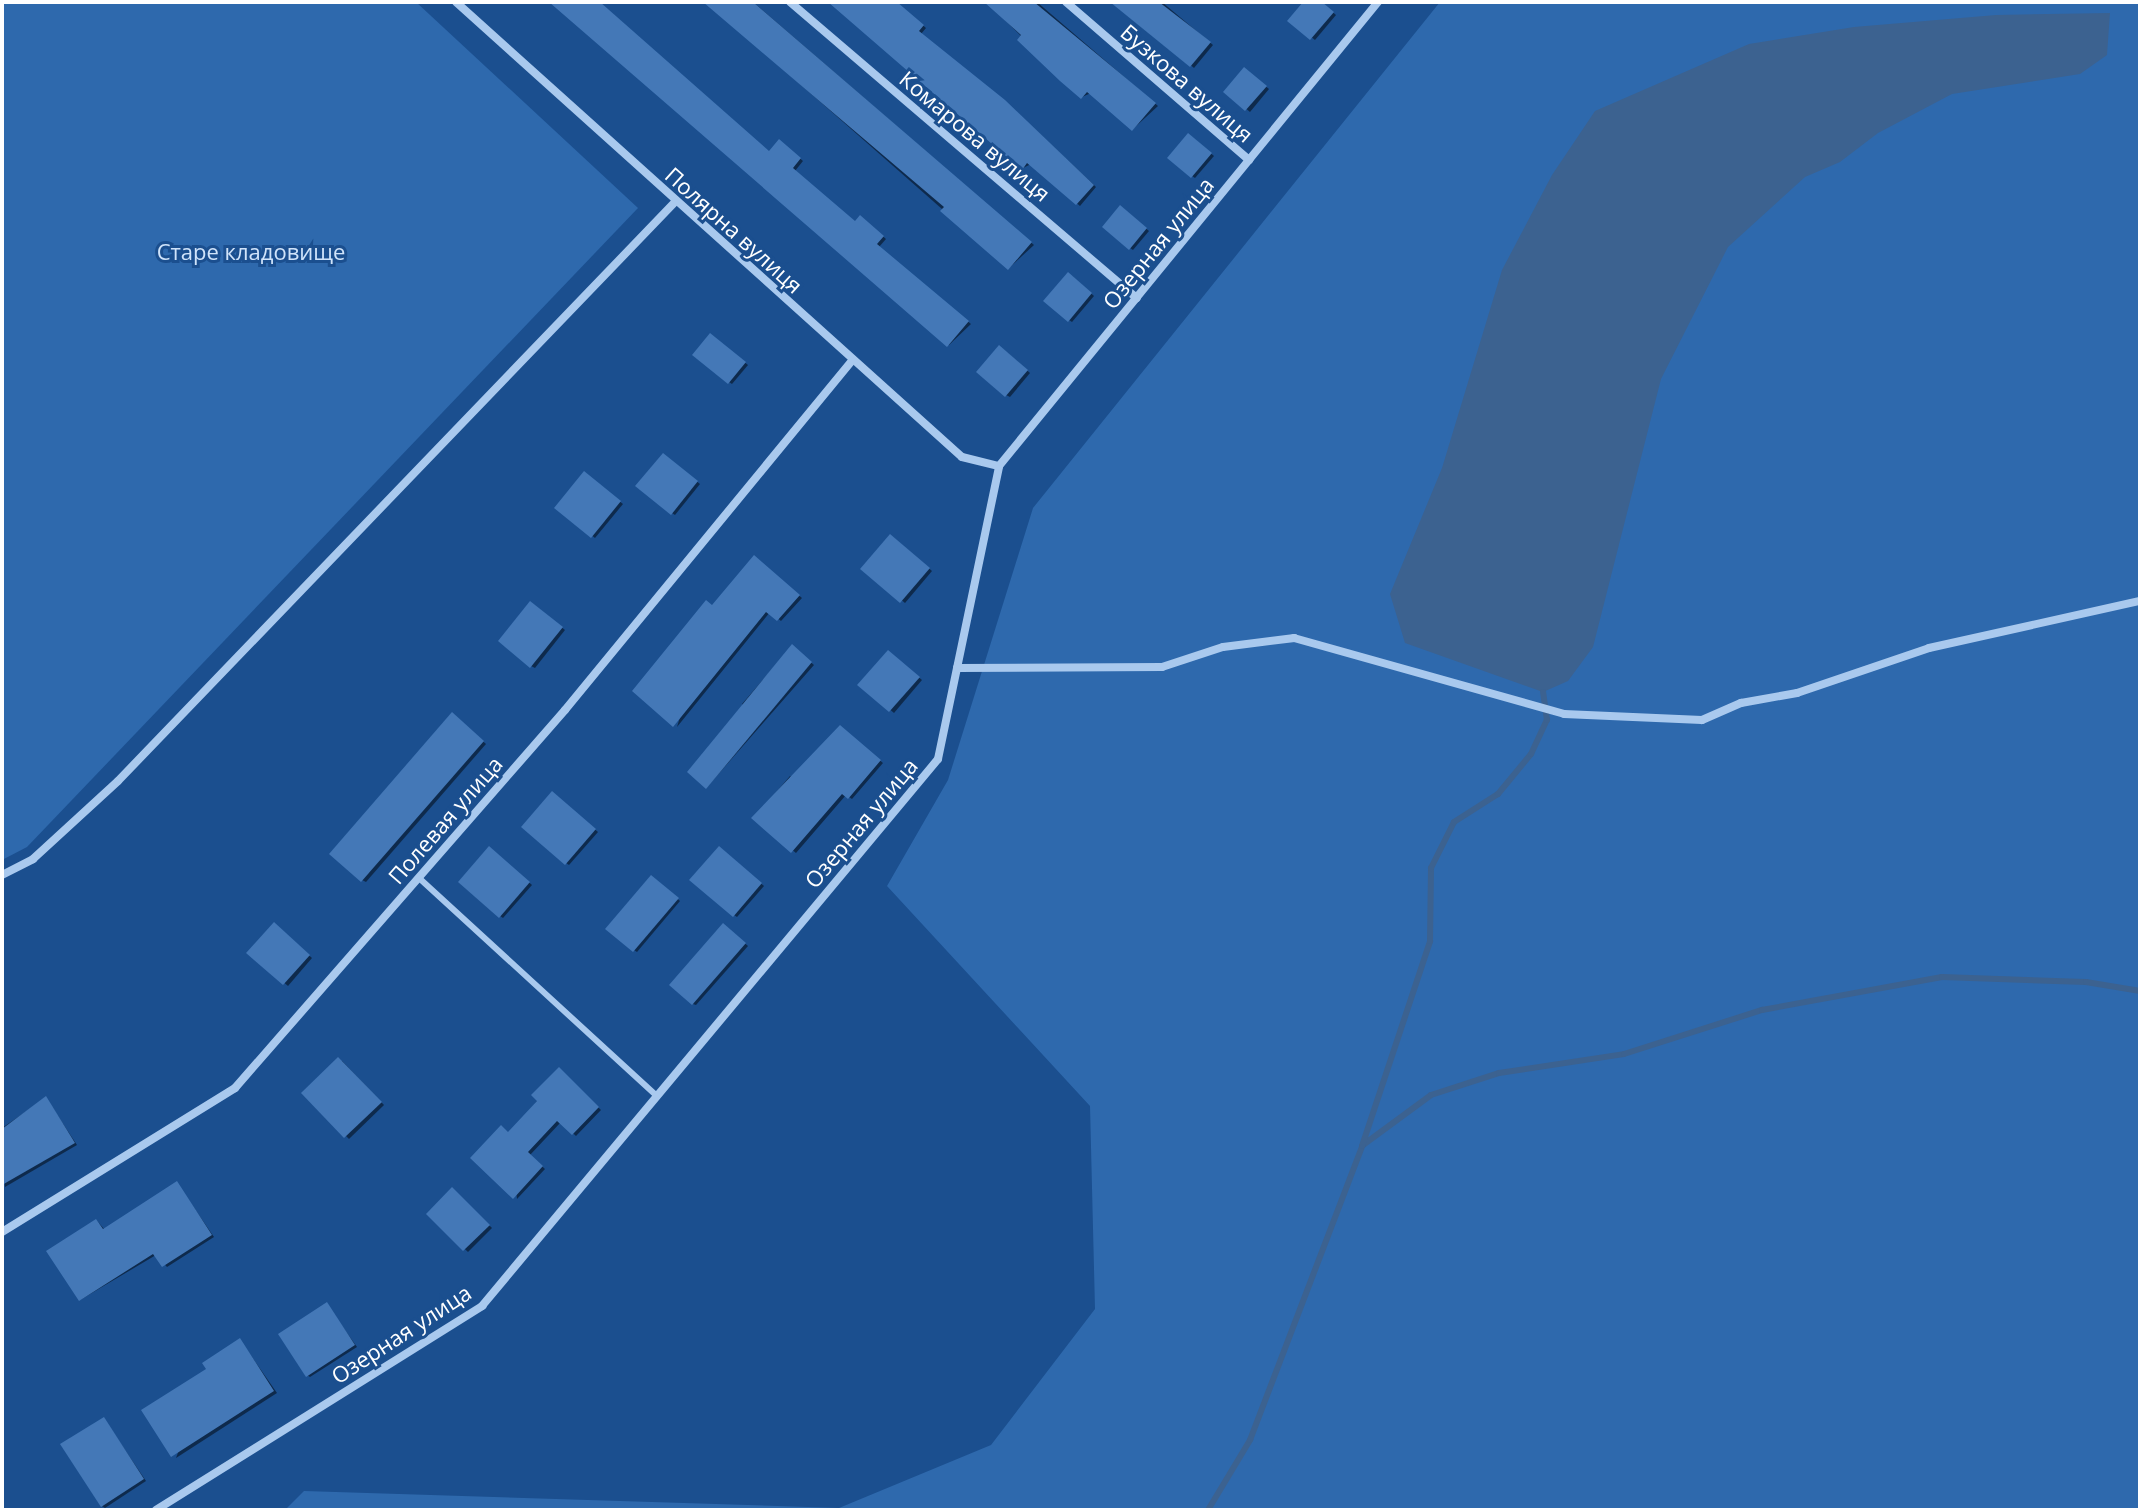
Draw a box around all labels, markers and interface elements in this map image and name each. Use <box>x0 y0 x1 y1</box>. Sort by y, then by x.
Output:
street label: Бузкова вулиця <box>1116 18 1258 148</box>
street label: Комарова вулиця <box>894 65 1056 207</box>
street label: Полярна вулиця <box>660 161 808 299</box>
street label: Озерная улица <box>1097 172 1219 314</box>
park label: Старе кладовище <box>157 239 345 265</box>
street label: Полевая улица <box>382 751 508 889</box>
street label: Озерная улица <box>799 753 923 893</box>
street label: Озерная улица <box>326 1279 476 1389</box>

